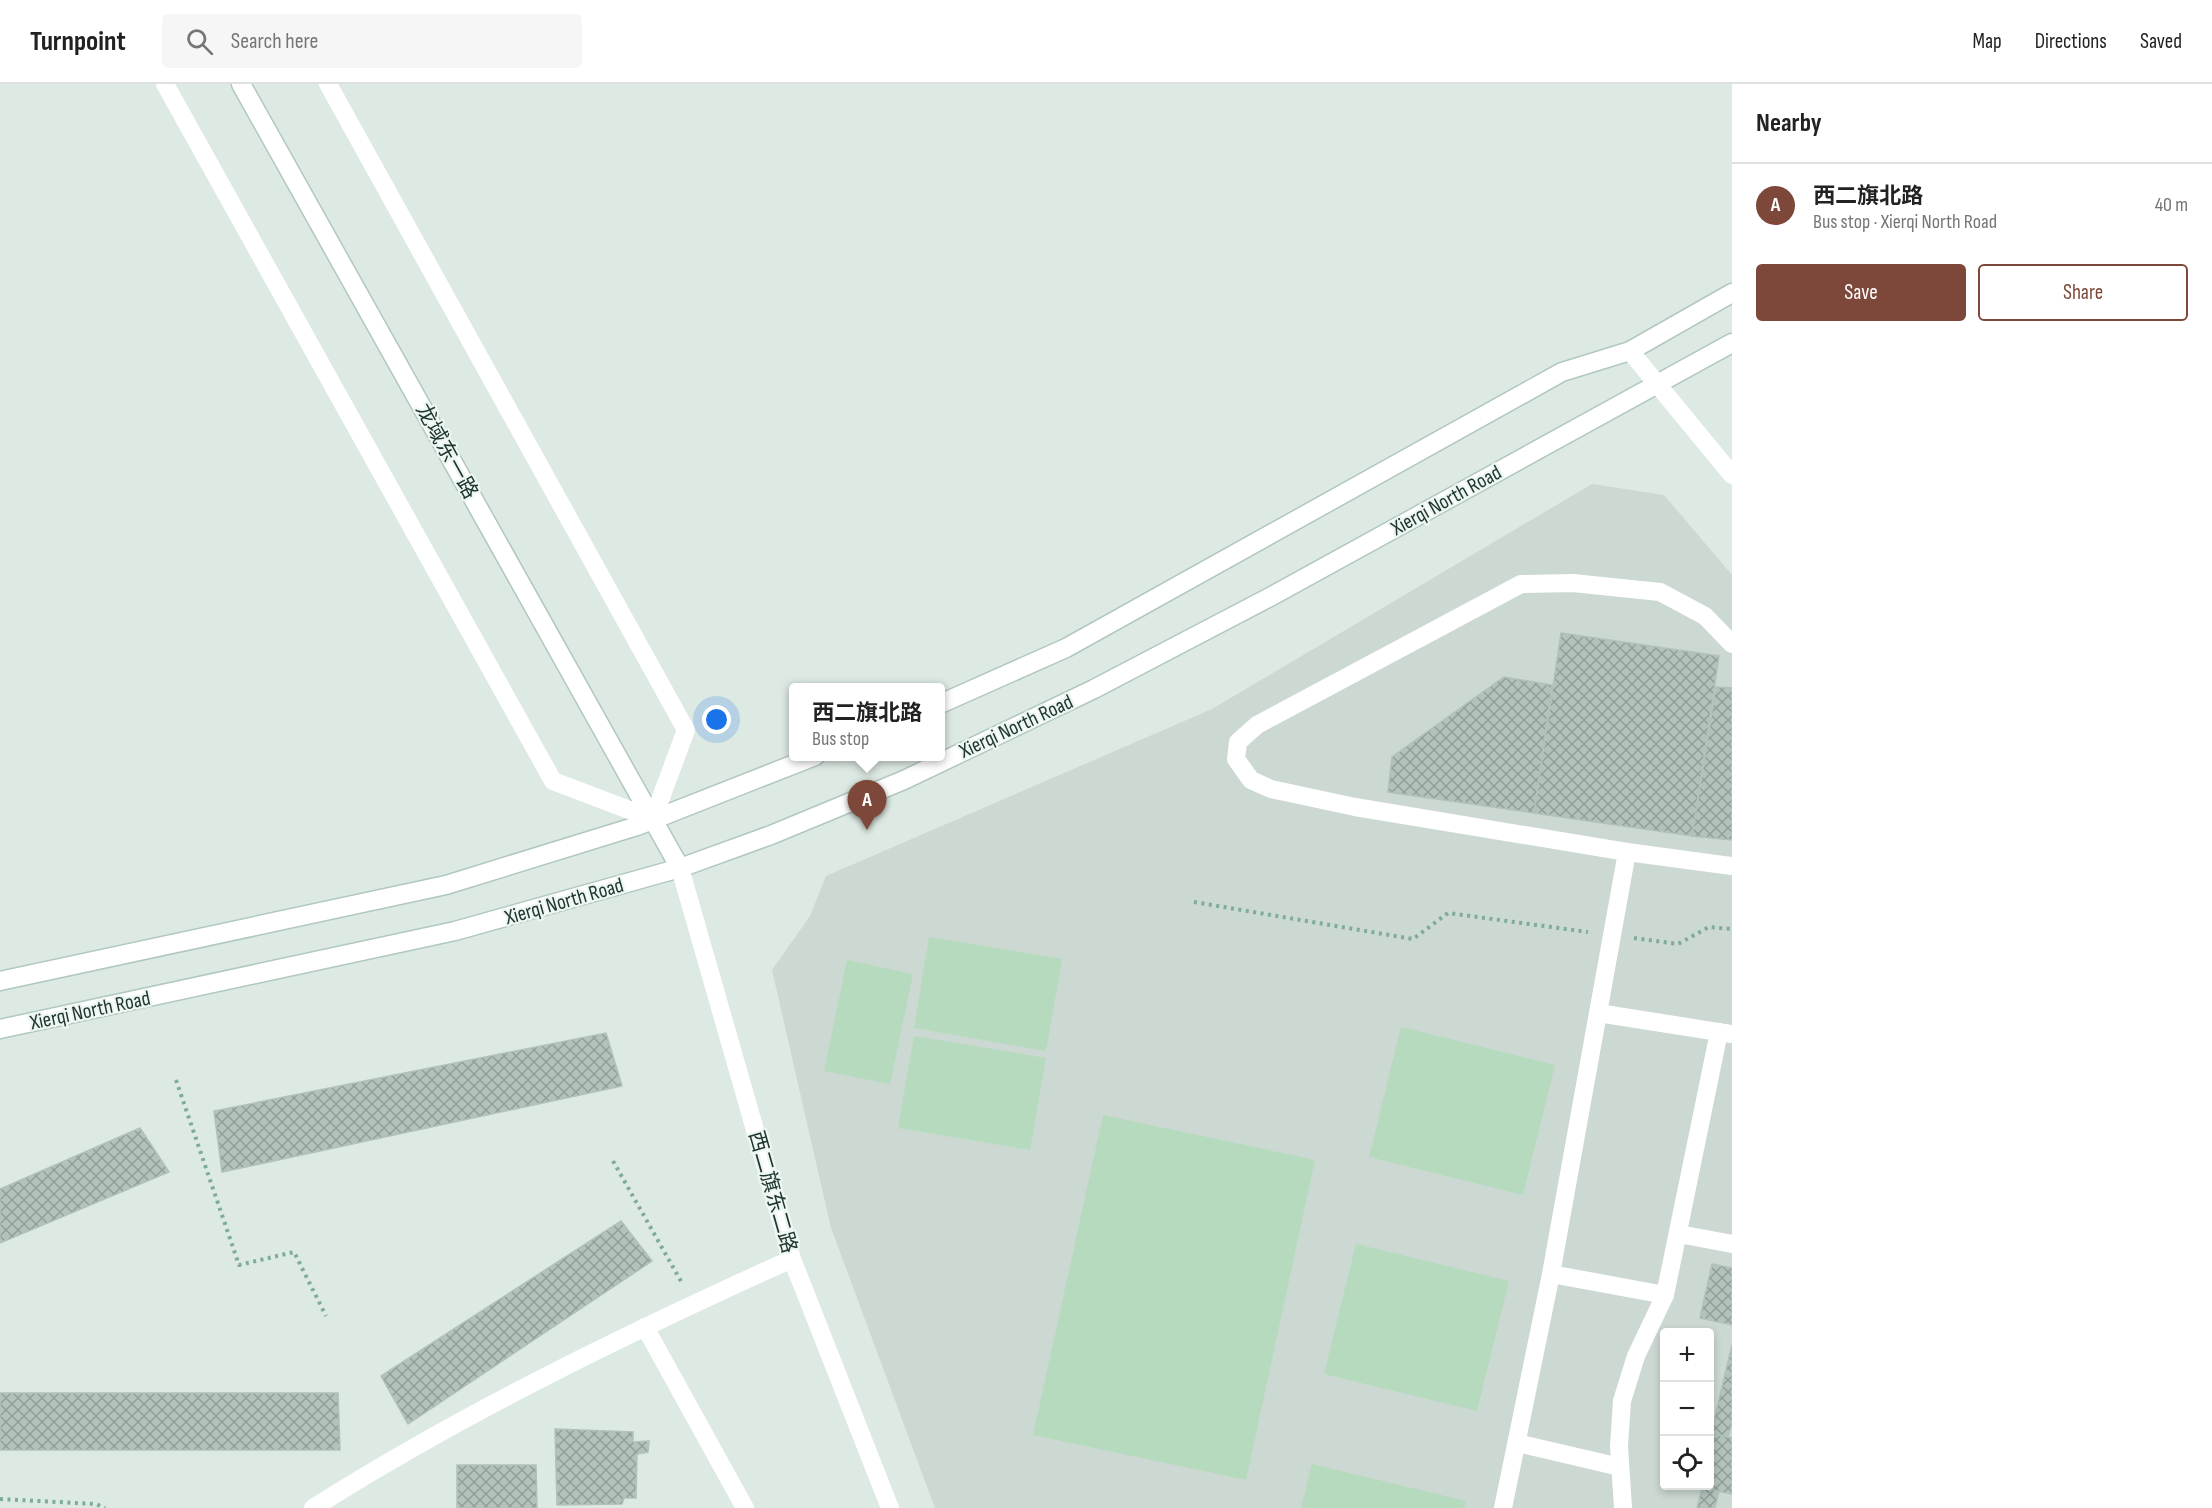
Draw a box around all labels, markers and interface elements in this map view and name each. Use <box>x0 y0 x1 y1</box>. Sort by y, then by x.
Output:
search box <box>162 14 582 68</box>
text: Turnpoint <box>30 25 126 58</box>
icon: search <box>183 25 216 58</box>
text: Search here <box>231 28 318 55</box>
text: Map <box>1972 29 2002 54</box>
text: Directions <box>2035 29 2107 54</box>
text: Saved <box>2140 29 2182 54</box>
text: Nearby <box>1756 108 1822 139</box>
text: 西二旗北路 <box>1813 183 1923 210</box>
text: A <box>1771 193 1780 217</box>
text: 40 m <box>2155 193 2188 217</box>
text: Bus stop · Xierqi North Road <box>1813 210 1997 234</box>
button: Save <box>1756 264 1966 321</box>
button: Share <box>1978 264 2188 321</box>
street label: 龙域东一路 <box>410 399 483 503</box>
street label: Xierqi North Road <box>1386 460 1506 542</box>
popup <box>789 683 945 761</box>
street label: Xierqi North Road <box>955 689 1077 764</box>
text: 西二旗北路 <box>812 700 922 727</box>
your location <box>702 705 731 734</box>
text: Bus stop <box>812 727 869 751</box>
pin: A <box>848 780 886 830</box>
street label: Xierqi North Road <box>501 873 626 931</box>
street label: Xierqi North Road <box>27 986 153 1036</box>
street label: 西二旗东二路 <box>743 1128 802 1256</box>
map controls <box>1660 1328 1714 1490</box>
button: + <box>1660 1328 1714 1382</box>
button: − <box>1660 1382 1714 1436</box>
button: locate <box>1660 1436 1714 1490</box>

